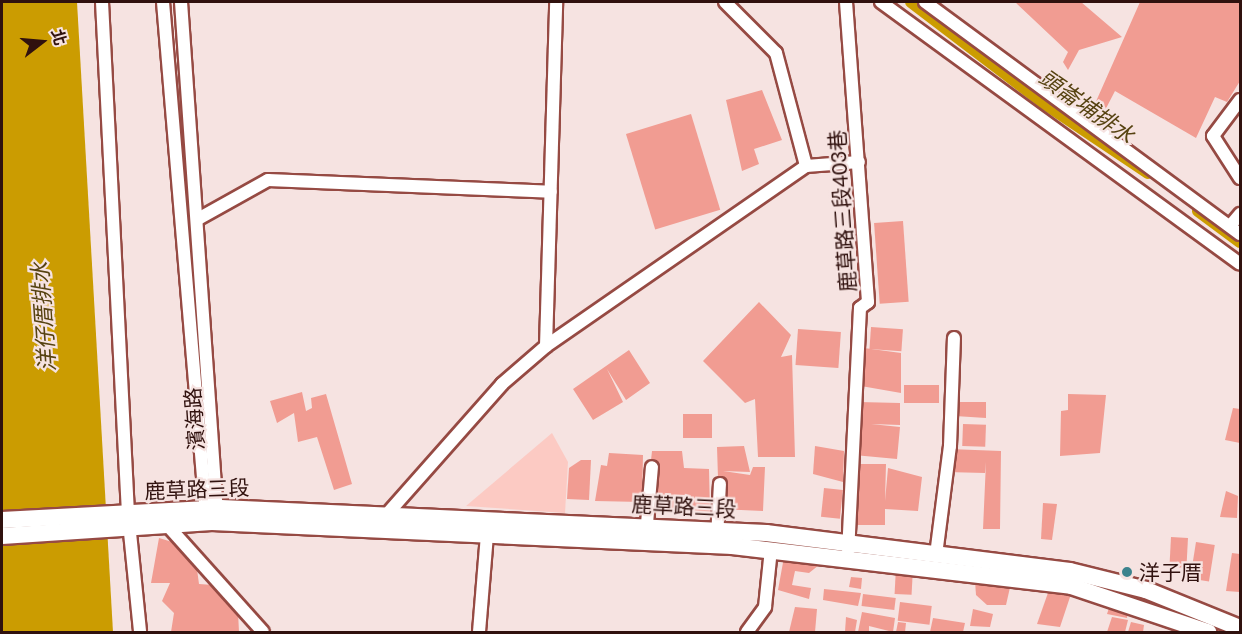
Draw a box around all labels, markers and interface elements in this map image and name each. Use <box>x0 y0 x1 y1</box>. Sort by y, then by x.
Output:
north arrow <box>12 12 72 72</box>
text: 北 <box>48 27 71 47</box>
water label: 頭崙埔排水 <box>1034 64 1140 148</box>
street label: 鹿草路三段403巷 <box>824 129 860 293</box>
water label: 洋仔厝排水 <box>26 261 60 373</box>
street label: 濱海路 <box>179 387 209 451</box>
street label: 鹿草路三段 <box>144 475 250 503</box>
street label: 鹿草路三段 <box>631 491 737 521</box>
place label: 洋子厝 <box>1139 559 1202 585</box>
marker: 洋子厝 <box>1120 565 1134 579</box>

